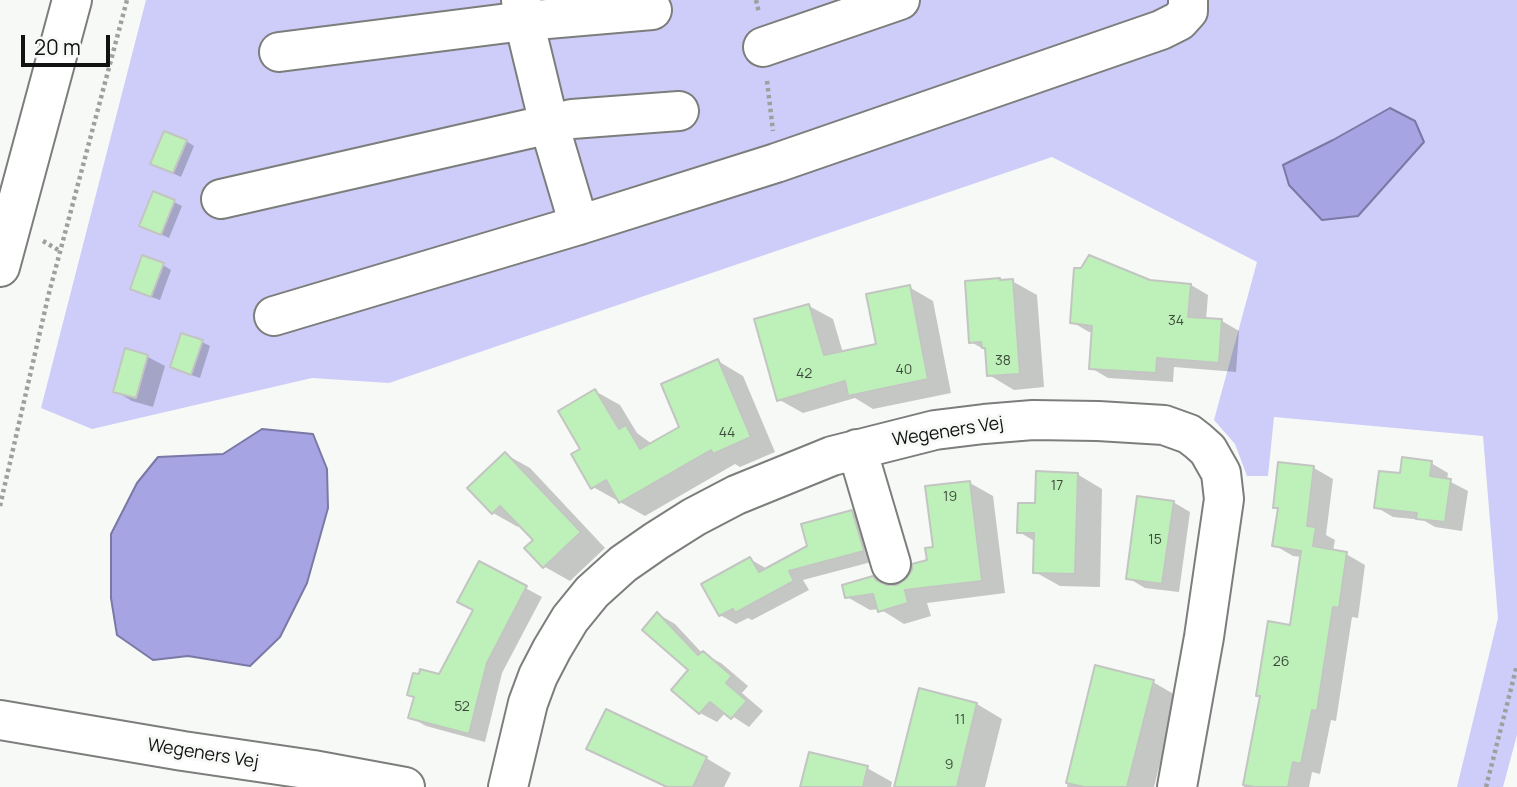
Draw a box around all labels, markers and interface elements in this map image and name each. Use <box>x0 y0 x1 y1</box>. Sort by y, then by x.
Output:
scale bar <box>24 21 114 65</box>
text: 20 m <box>34 33 81 61</box>
house number: 34 <box>1168 313 1184 329</box>
house number: 38 <box>995 353 1011 369</box>
house number: 40 <box>896 362 912 378</box>
house number: 42 <box>796 366 812 382</box>
street label: Wegeners Vej <box>891 413 1005 451</box>
house number: 44 <box>719 425 735 441</box>
house number: 17 <box>1051 478 1063 494</box>
house number: 19 <box>943 489 957 505</box>
house number: 15 <box>1148 532 1162 548</box>
house number: 26 <box>1273 654 1289 670</box>
house number: 52 <box>454 699 470 715</box>
house number: 11 <box>955 712 965 728</box>
street label: Wegeners Vej <box>146 735 260 773</box>
house number: 9 <box>945 757 953 773</box>

